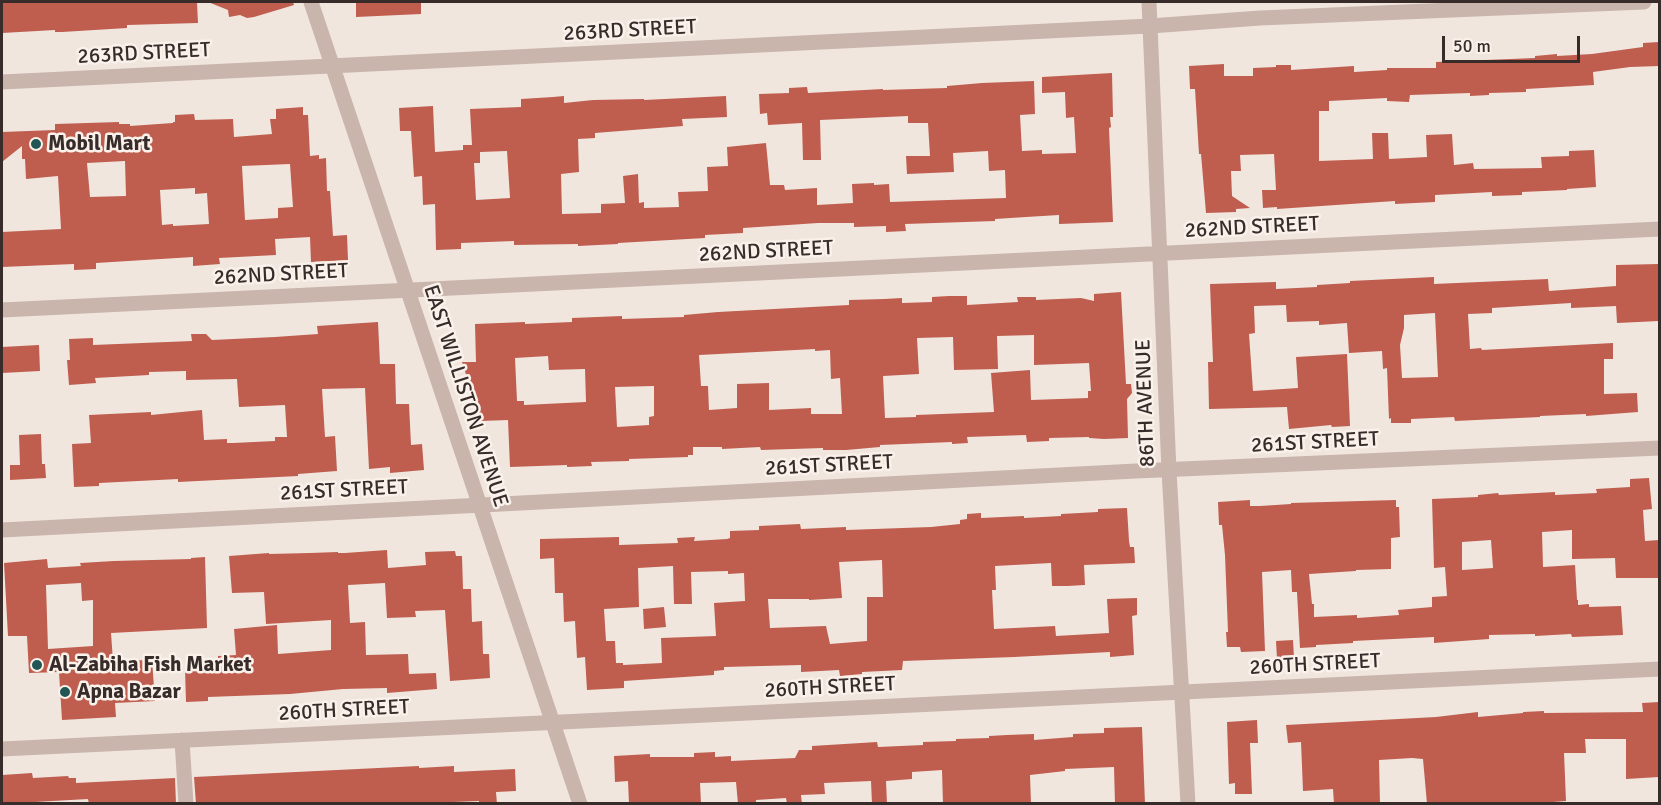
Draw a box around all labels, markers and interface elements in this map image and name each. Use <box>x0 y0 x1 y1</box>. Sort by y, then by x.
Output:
street label: 263RD STREET <box>563 15 697 47</box>
scale bar <box>1445 24 1583 62</box>
text: 50 m <box>1453 35 1491 57</box>
street label: 263RD STREET <box>77 38 211 70</box>
place label: Mobil Mart <box>48 131 150 157</box>
marker: Mobil Mart <box>29 137 43 151</box>
street label: 262ND STREET <box>1184 212 1320 244</box>
street label: 262ND STREET <box>698 236 834 268</box>
street label: 262ND STREET <box>213 259 349 291</box>
street label: EAST WILLISTON AVENUE <box>417 282 513 510</box>
street label: 86TH AVENUE <box>1131 339 1161 467</box>
street label: 261ST STREET <box>1250 427 1380 459</box>
street label: 261ST STREET <box>764 450 894 482</box>
street label: 261ST STREET <box>279 475 409 507</box>
street label: 260TH STREET <box>1249 649 1381 681</box>
place label: Al-Zabiha Fish Market <box>49 652 252 678</box>
marker: Al-Zabiha Fish Market <box>30 658 44 672</box>
street label: 260TH STREET <box>764 672 896 704</box>
place label: Apna Bazar <box>77 679 181 705</box>
marker: Apna Bazar <box>58 685 72 699</box>
street label: 260TH STREET <box>278 695 410 727</box>

